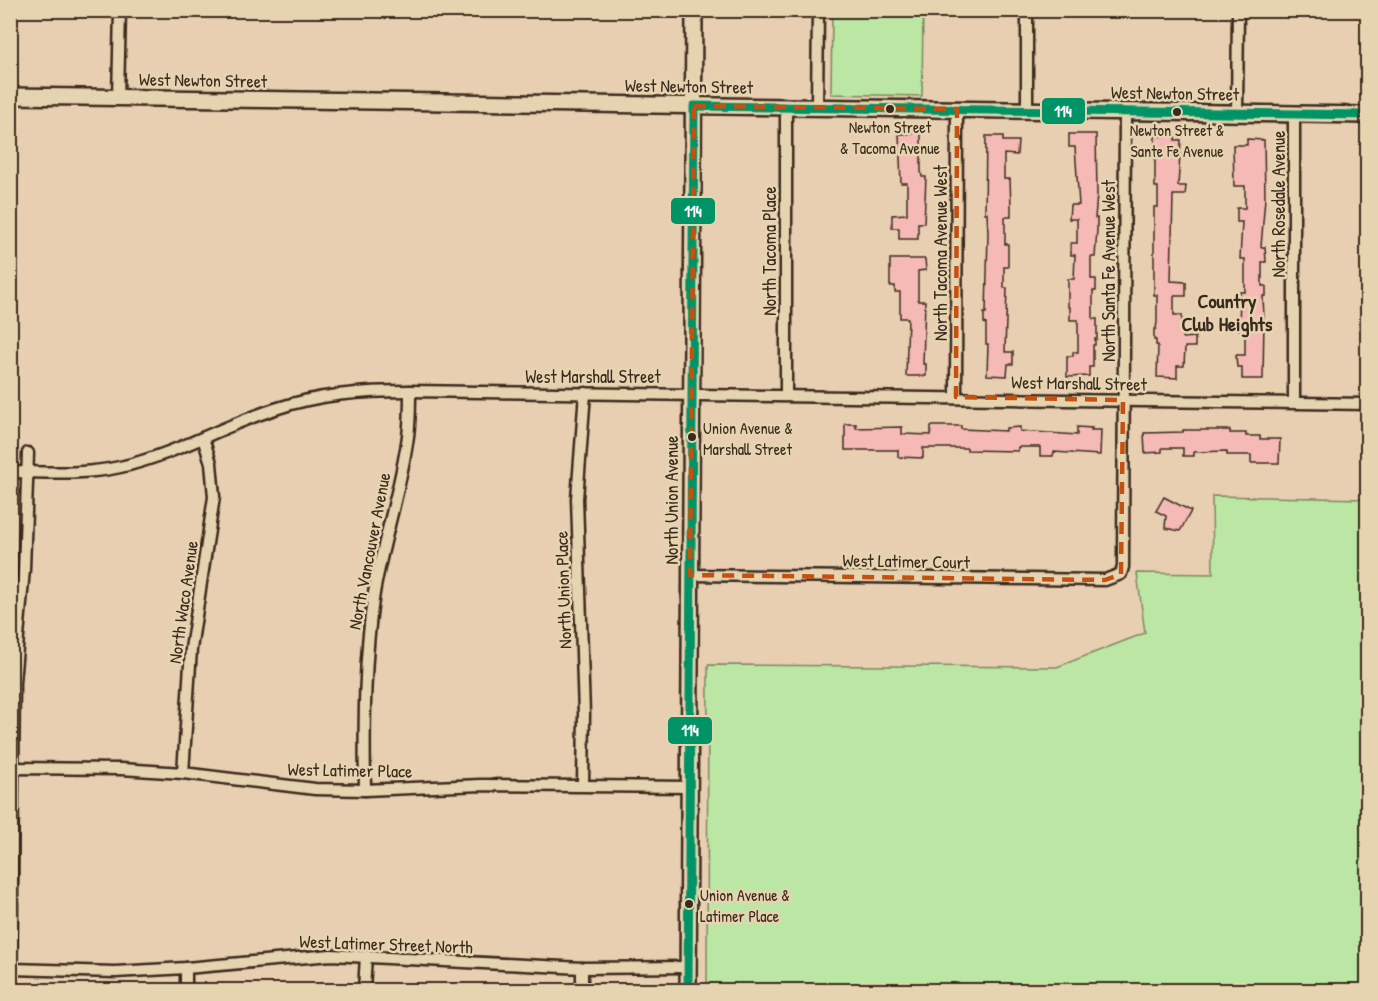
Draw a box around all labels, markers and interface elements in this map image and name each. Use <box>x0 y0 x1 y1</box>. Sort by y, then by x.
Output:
street label: West Newton Street <box>139 66 268 94</box>
street label: West Newton Street <box>625 72 754 100</box>
street label: West Newton Street <box>1111 79 1240 107</box>
line badge: 114 <box>1041 97 1086 125</box>
text: 114 <box>1054 100 1072 122</box>
marker: Newton Street & Tacoma Avenue <box>884 103 896 115</box>
marker: Newton Street & Sante Fe Avenue <box>1171 106 1183 118</box>
place label: Newton Street & Tacoma Avenue <box>840 116 941 159</box>
place label: Newton Street & Sante Fe Avenue <box>1130 119 1224 162</box>
street label: North Rosedale Avenue <box>1266 131 1291 278</box>
street label: North Tacoma Avenue West <box>928 164 953 341</box>
street label: North Santa Fe Avenue West <box>1096 179 1121 362</box>
street label: North Tacoma Place <box>757 186 782 316</box>
line badge: 114 <box>670 197 716 225</box>
text: 114 <box>684 200 702 222</box>
district label: Country Club Heights <box>1182 287 1273 338</box>
street label: West Marshall Street <box>525 364 662 389</box>
street label: West Marshall Street <box>1011 369 1148 397</box>
place label: Union Avenue & Marshall Street <box>703 417 793 460</box>
marker: Union Avenue & Marshall Street <box>686 431 698 443</box>
street label: North Union Avenue <box>659 436 684 564</box>
street label: North Vancouver Avenue <box>342 470 396 632</box>
street label: North Union Place <box>548 531 578 649</box>
street label: North Waco Avenue <box>162 539 204 665</box>
street label: West Latimer Court <box>842 547 971 575</box>
line badge: 114 <box>667 716 713 745</box>
text: 114 <box>681 719 699 741</box>
street label: West Latimer Place <box>287 756 413 784</box>
place label: Union Avenue & Latimer Place <box>700 884 790 927</box>
marker: Union Avenue & Latimer Place <box>683 898 695 910</box>
street label: West Latimer Street North <box>299 928 474 960</box>

